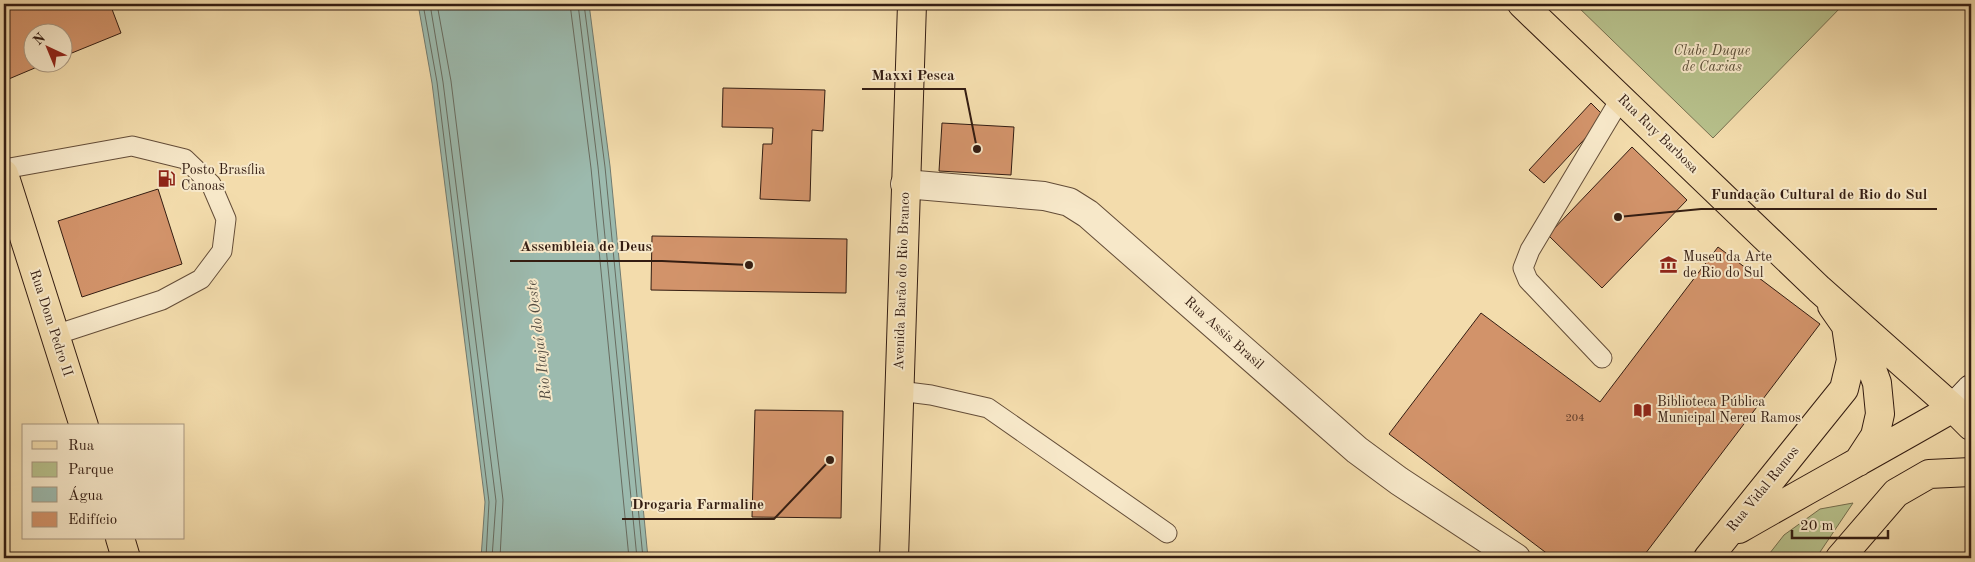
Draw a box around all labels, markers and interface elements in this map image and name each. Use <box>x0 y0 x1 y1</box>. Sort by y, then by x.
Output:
north arrow <box>22 22 72 72</box>
text: N <box>31 30 49 48</box>
park label: Clube Duque de Caxias <box>1674 44 1751 74</box>
callout: Maxxi Pesca <box>862 59 965 89</box>
text: Maxxi Pesca <box>871 69 955 84</box>
street label: Rua Ruy Barbosa <box>1615 92 1701 176</box>
place label: Posto Brasília Canoas <box>181 163 265 193</box>
fuel station icon: Posto Brasília Canoas <box>157 168 177 188</box>
callout: Fundação Cultural de Rio do Sul <box>1701 179 1937 209</box>
text: Fundação Cultural de Rio do Sul <box>1711 188 1928 203</box>
street label: Avenida Barão do Rio Branco <box>892 192 912 370</box>
callout: Assembleia de Deus <box>510 231 662 261</box>
text: Assembleia de Deus <box>520 240 652 255</box>
place label: Museu da Arte de Rio do Sul <box>1683 250 1772 280</box>
museum icon: Museu da Arte de Rio do Sul <box>1659 255 1679 275</box>
street label: Rua Dom Pedro II <box>27 268 75 378</box>
water label: Rio Itajaí do Oeste <box>525 279 555 402</box>
street label: Rua Assis Brasil <box>1182 294 1266 372</box>
place label: Biblioteca Pública Municipal Nereu Ramos <box>1657 395 1801 425</box>
library icon: Biblioteca Pública Municipal Nereu Ramos <box>1633 400 1653 420</box>
house number: 204 <box>1565 413 1585 424</box>
legend <box>22 424 185 540</box>
text: Rua <box>68 439 95 454</box>
street label: Rua Vidal Ramos <box>1724 444 1802 534</box>
text: Parque <box>68 463 114 478</box>
text: Água <box>68 486 104 504</box>
callout: Drogaria Farmaline <box>622 489 774 519</box>
text: Drogaria Farmaline <box>632 498 764 513</box>
scale bar <box>1792 507 1889 539</box>
text: Edifício <box>68 513 117 528</box>
text: 20 m <box>1800 519 1834 534</box>

